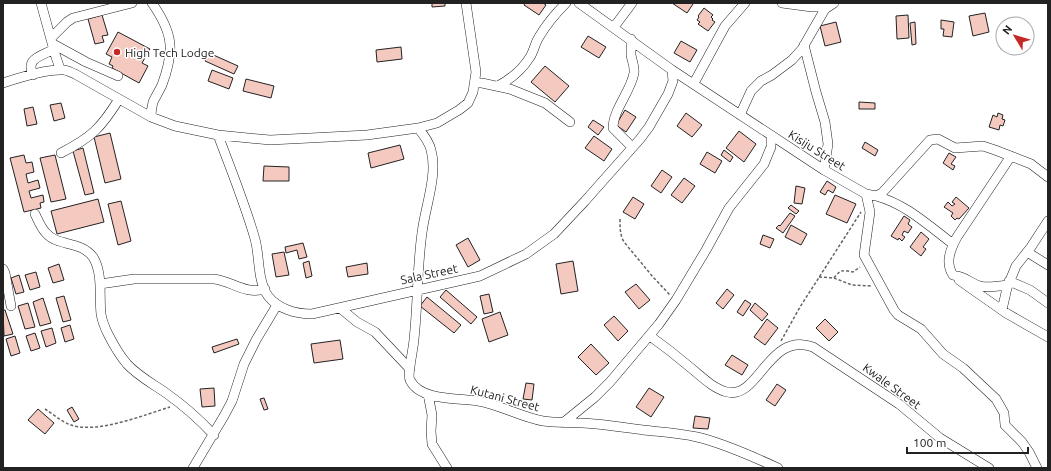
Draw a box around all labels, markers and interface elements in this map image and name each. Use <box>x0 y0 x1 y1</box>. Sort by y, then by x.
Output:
north arrow <box>995 16 1035 56</box>
text: N <box>1000 23 1014 37</box>
place label: High Tech Lodge <box>125 46 214 59</box>
marker: High Tech Lodge <box>112 47 122 57</box>
street label: Kisiju Street <box>786 127 848 173</box>
street label: Sala Street <box>399 262 459 286</box>
street label: Kwale Street <box>861 361 924 412</box>
street label: Kutani Street <box>469 383 541 414</box>
scale bar <box>907 429 1028 455</box>
text: 100 m <box>913 436 946 449</box>

